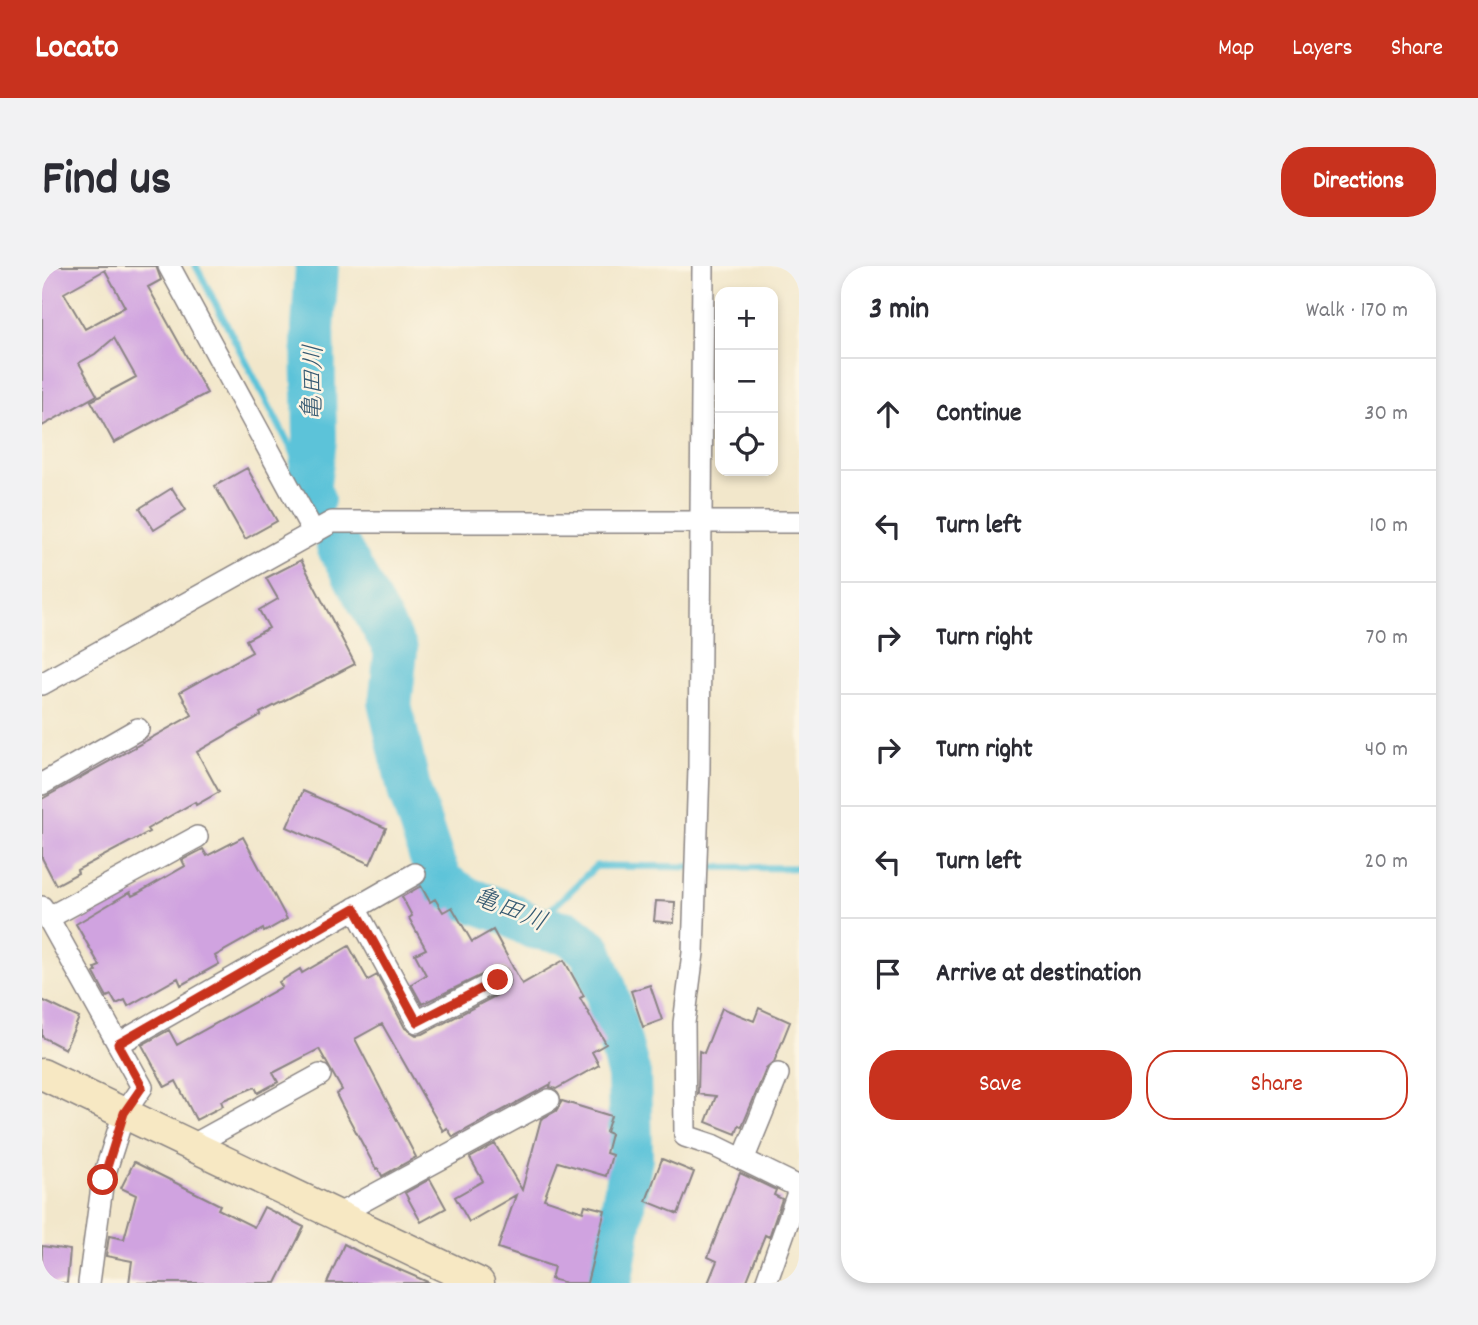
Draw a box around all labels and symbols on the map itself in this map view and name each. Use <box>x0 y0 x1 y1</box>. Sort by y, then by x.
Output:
water label: 亀田川 <box>296 344 334 422</box>
water label: 亀田川 <box>466 879 552 943</box>
route end <box>482 964 513 995</box>
route start <box>87 1164 118 1195</box>

